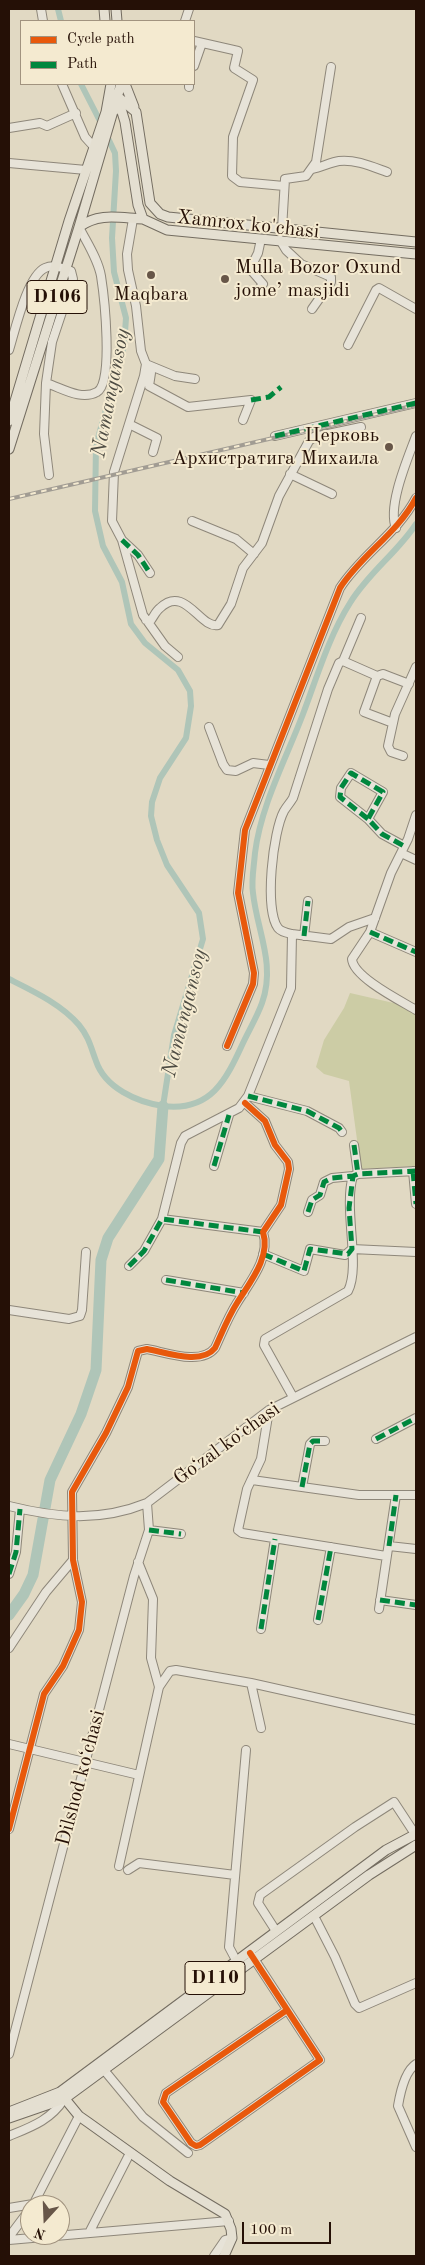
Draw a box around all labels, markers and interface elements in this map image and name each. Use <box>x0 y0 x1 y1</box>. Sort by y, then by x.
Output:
legend <box>20 20 195 85</box>
text: Cycle path <box>67 32 135 47</box>
text: Path <box>67 57 97 72</box>
street label: Xamrox ko'chasi <box>176 206 320 244</box>
place label: Mulla Bozor Oxund jome’ masjidi <box>235 256 401 303</box>
marker: Maqbara <box>145 269 157 281</box>
marker: Mulla Bozor Oxund jome’ masjidi <box>219 273 231 285</box>
road number: D106 <box>27 280 87 314</box>
place label: Maqbara <box>114 283 188 307</box>
water label: Namangansoy <box>86 326 136 460</box>
place label: Церковь Архистратига Михаила <box>172 424 379 471</box>
marker: Церковь Архистратига Михаила <box>383 441 395 453</box>
water label: Namangansoy <box>157 947 213 1079</box>
street label: Goʻzal koʻchasi <box>169 1397 285 1491</box>
street label: Dilshod koʻchasi <box>51 1707 111 1849</box>
road number: D110 <box>185 1962 245 1995</box>
north arrow <box>20 2195 70 2245</box>
scale bar <box>245 2212 334 2244</box>
text: 100 m <box>250 2223 292 2238</box>
text: N <box>33 2225 48 2242</box>

